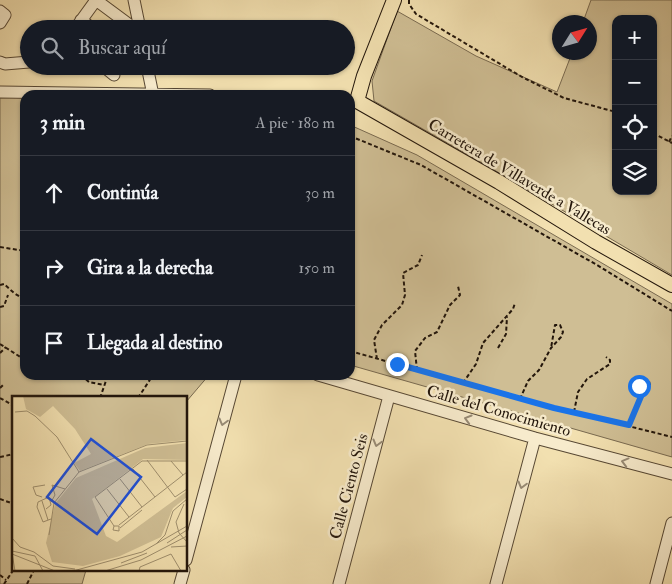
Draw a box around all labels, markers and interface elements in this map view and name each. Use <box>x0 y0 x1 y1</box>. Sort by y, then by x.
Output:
north arrow <box>552 15 597 60</box>
map controls <box>612 15 657 195</box>
button: + <box>612 15 657 60</box>
search box <box>20 20 355 75</box>
icon: search <box>38 34 66 62</box>
text: Buscar aquí <box>78 36 166 60</box>
button: − <box>612 60 657 105</box>
button: locate <box>612 105 657 150</box>
text: 3 min <box>40 109 85 136</box>
text: A pie · 180 m <box>256 113 335 133</box>
street label: Carretera de Villaverde a Vallecas <box>424 114 614 239</box>
button: layers <box>612 150 657 195</box>
icon: ahead <box>40 179 68 207</box>
text: Continúa <box>87 181 158 205</box>
text: 30 m <box>305 183 335 203</box>
icon: right <box>40 254 68 282</box>
text: Gira a la derecha <box>87 256 213 280</box>
text: 150 m <box>298 258 335 278</box>
icon: arrive <box>40 329 68 357</box>
text: Llegada al destino <box>87 331 222 355</box>
route end <box>386 353 409 376</box>
route start <box>628 375 651 398</box>
street label: Calle del Conocimiento <box>424 381 573 441</box>
inset map <box>12 396 188 572</box>
one-way arrow <box>465 414 473 424</box>
one-way arrow <box>218 417 229 426</box>
street label: Calle Ciento Seis <box>325 431 373 541</box>
one-way arrow <box>372 439 382 447</box>
one-way arrow <box>621 457 629 467</box>
one-way arrow <box>518 480 528 488</box>

